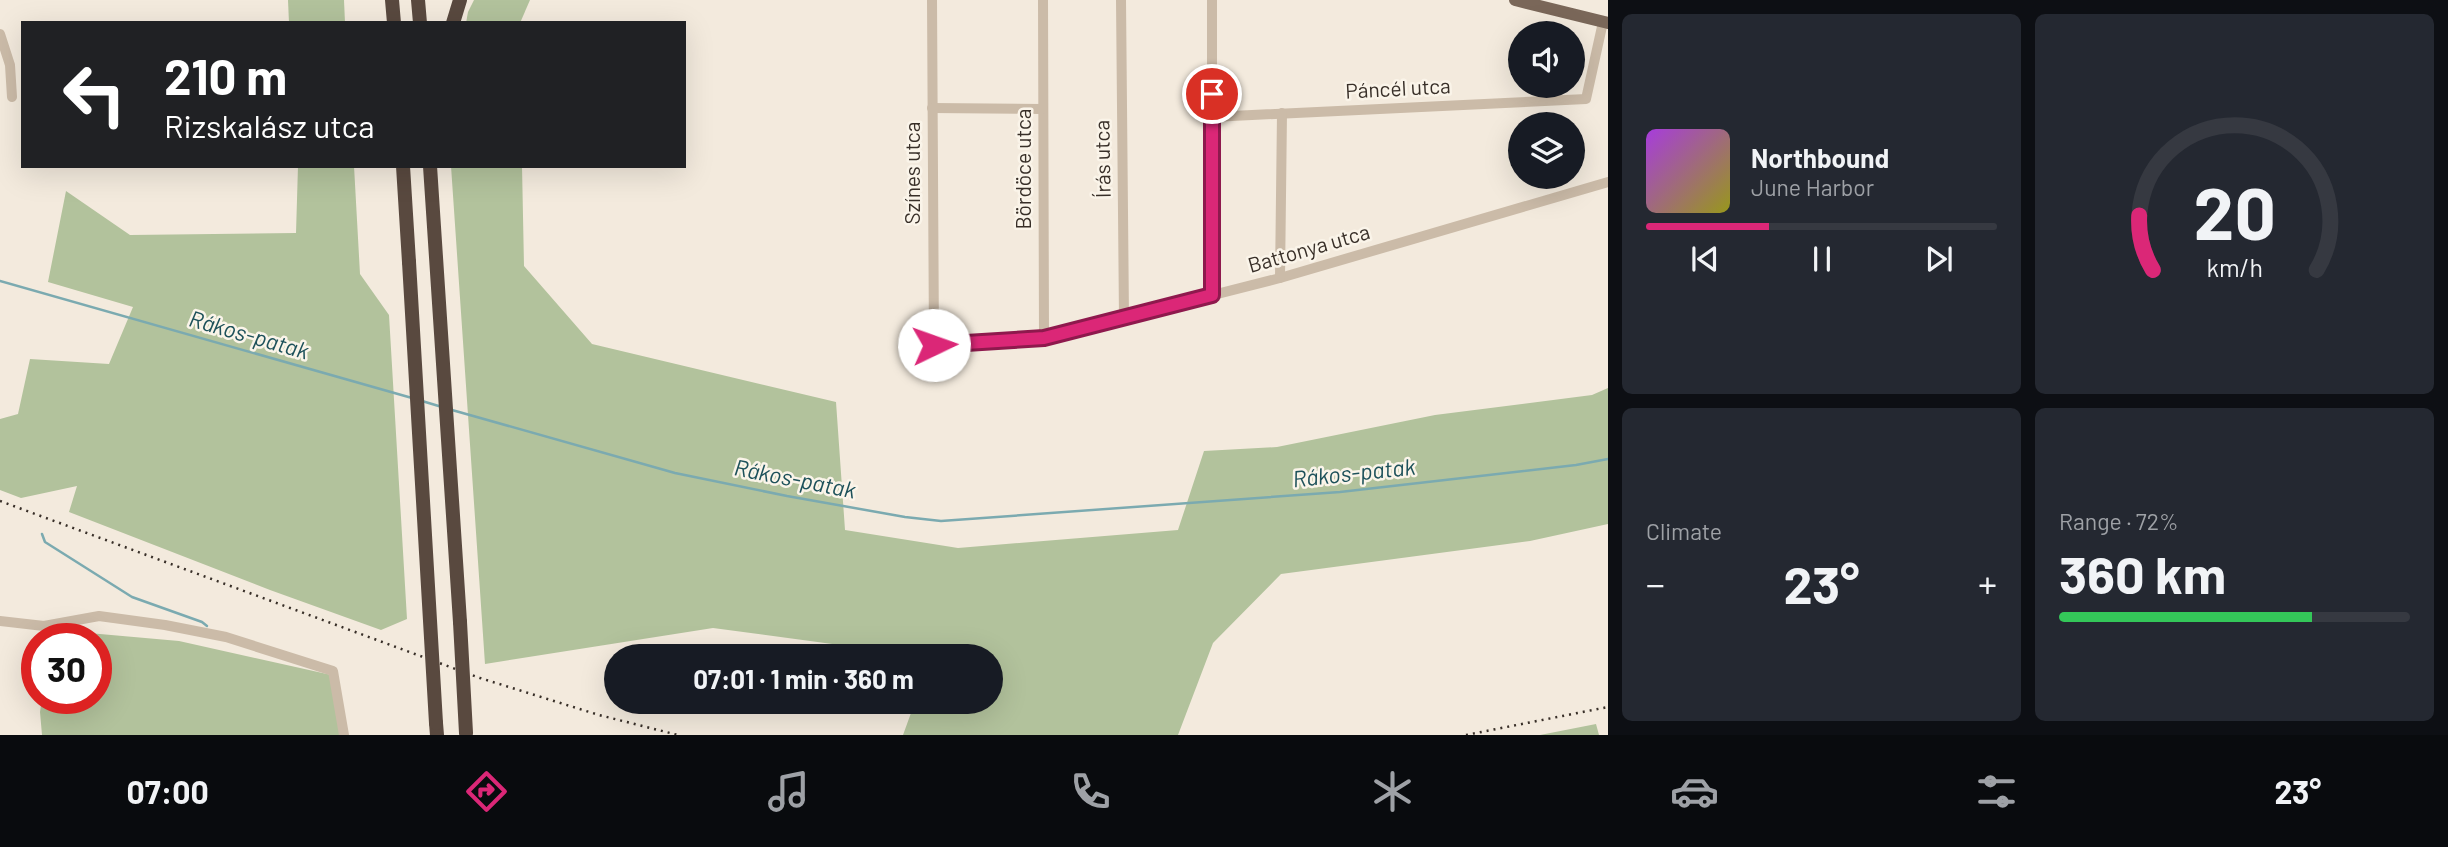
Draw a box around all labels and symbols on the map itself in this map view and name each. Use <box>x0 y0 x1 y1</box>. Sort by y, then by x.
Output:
pin <box>1182 64 1242 124</box>
street label: Páncél utca <box>1345 72 1451 103</box>
street label: Bördöce utca <box>1010 108 1035 230</box>
street label: Írás utca <box>1088 120 1115 198</box>
street label: Színes utca <box>899 122 924 224</box>
street label: Battonya utca <box>1245 218 1373 277</box>
water label: Rákos-patak <box>186 304 312 364</box>
position arrow <box>897 308 971 382</box>
water label: Rákos-patak <box>1291 452 1417 492</box>
water label: Rákos-patak <box>732 453 858 504</box>
speed limit sign: 30 <box>21 623 112 714</box>

